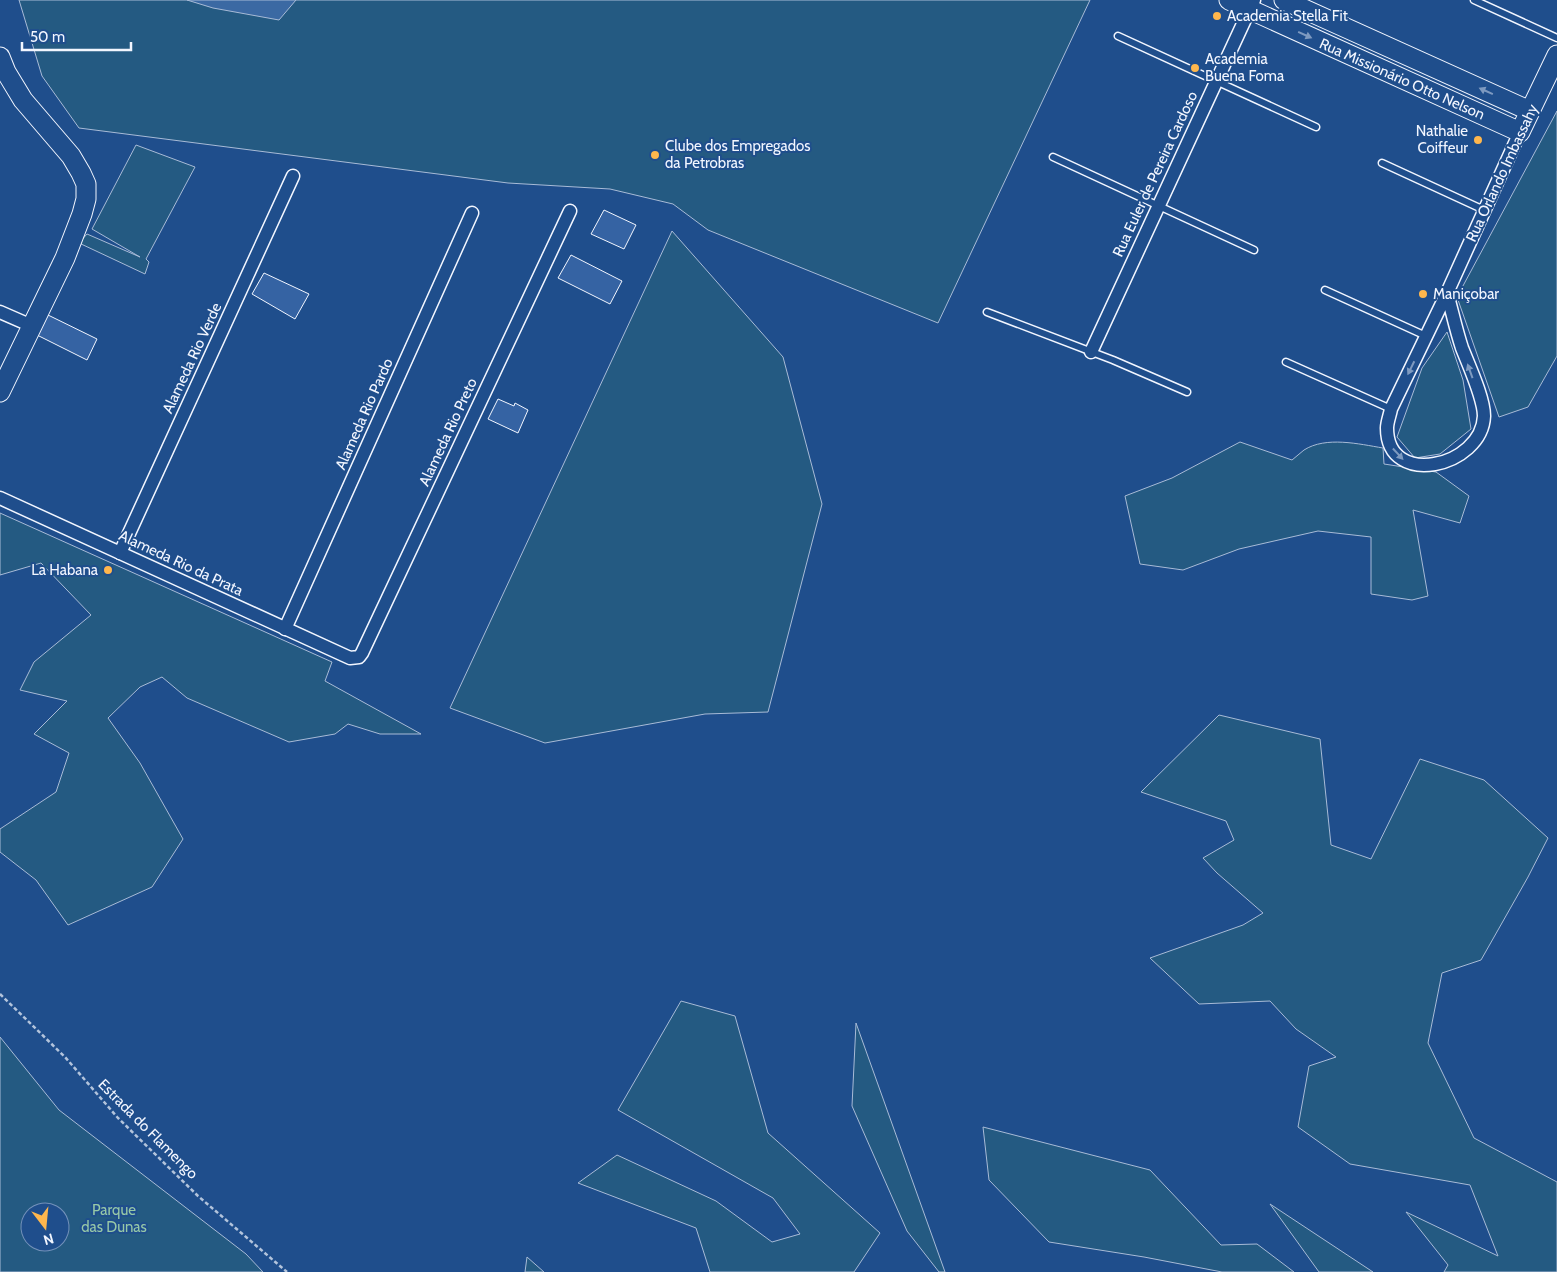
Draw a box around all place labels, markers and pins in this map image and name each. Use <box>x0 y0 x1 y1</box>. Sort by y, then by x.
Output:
place label: Academia Stella Fit <box>1227 7 1348 25</box>
marker: Academia Stella Fit <box>1211 10 1223 22</box>
place label: Academia Buena Foma <box>1205 50 1285 85</box>
marker: Academia Buena Foma <box>1189 62 1201 74</box>
place label: Nathalie Coiffeur <box>1416 122 1468 157</box>
marker: Nathalie Coiffeur <box>1472 134 1484 146</box>
place label: Clube dos Empregados da Petrobras <box>665 137 811 172</box>
marker: Clube dos Empregados da Petrobras <box>649 149 661 161</box>
place label: Maniçobar <box>1433 285 1499 303</box>
marker: Maniçobar <box>1417 288 1429 300</box>
place label: La Habana <box>31 561 99 579</box>
marker: La Habana <box>102 564 114 576</box>

